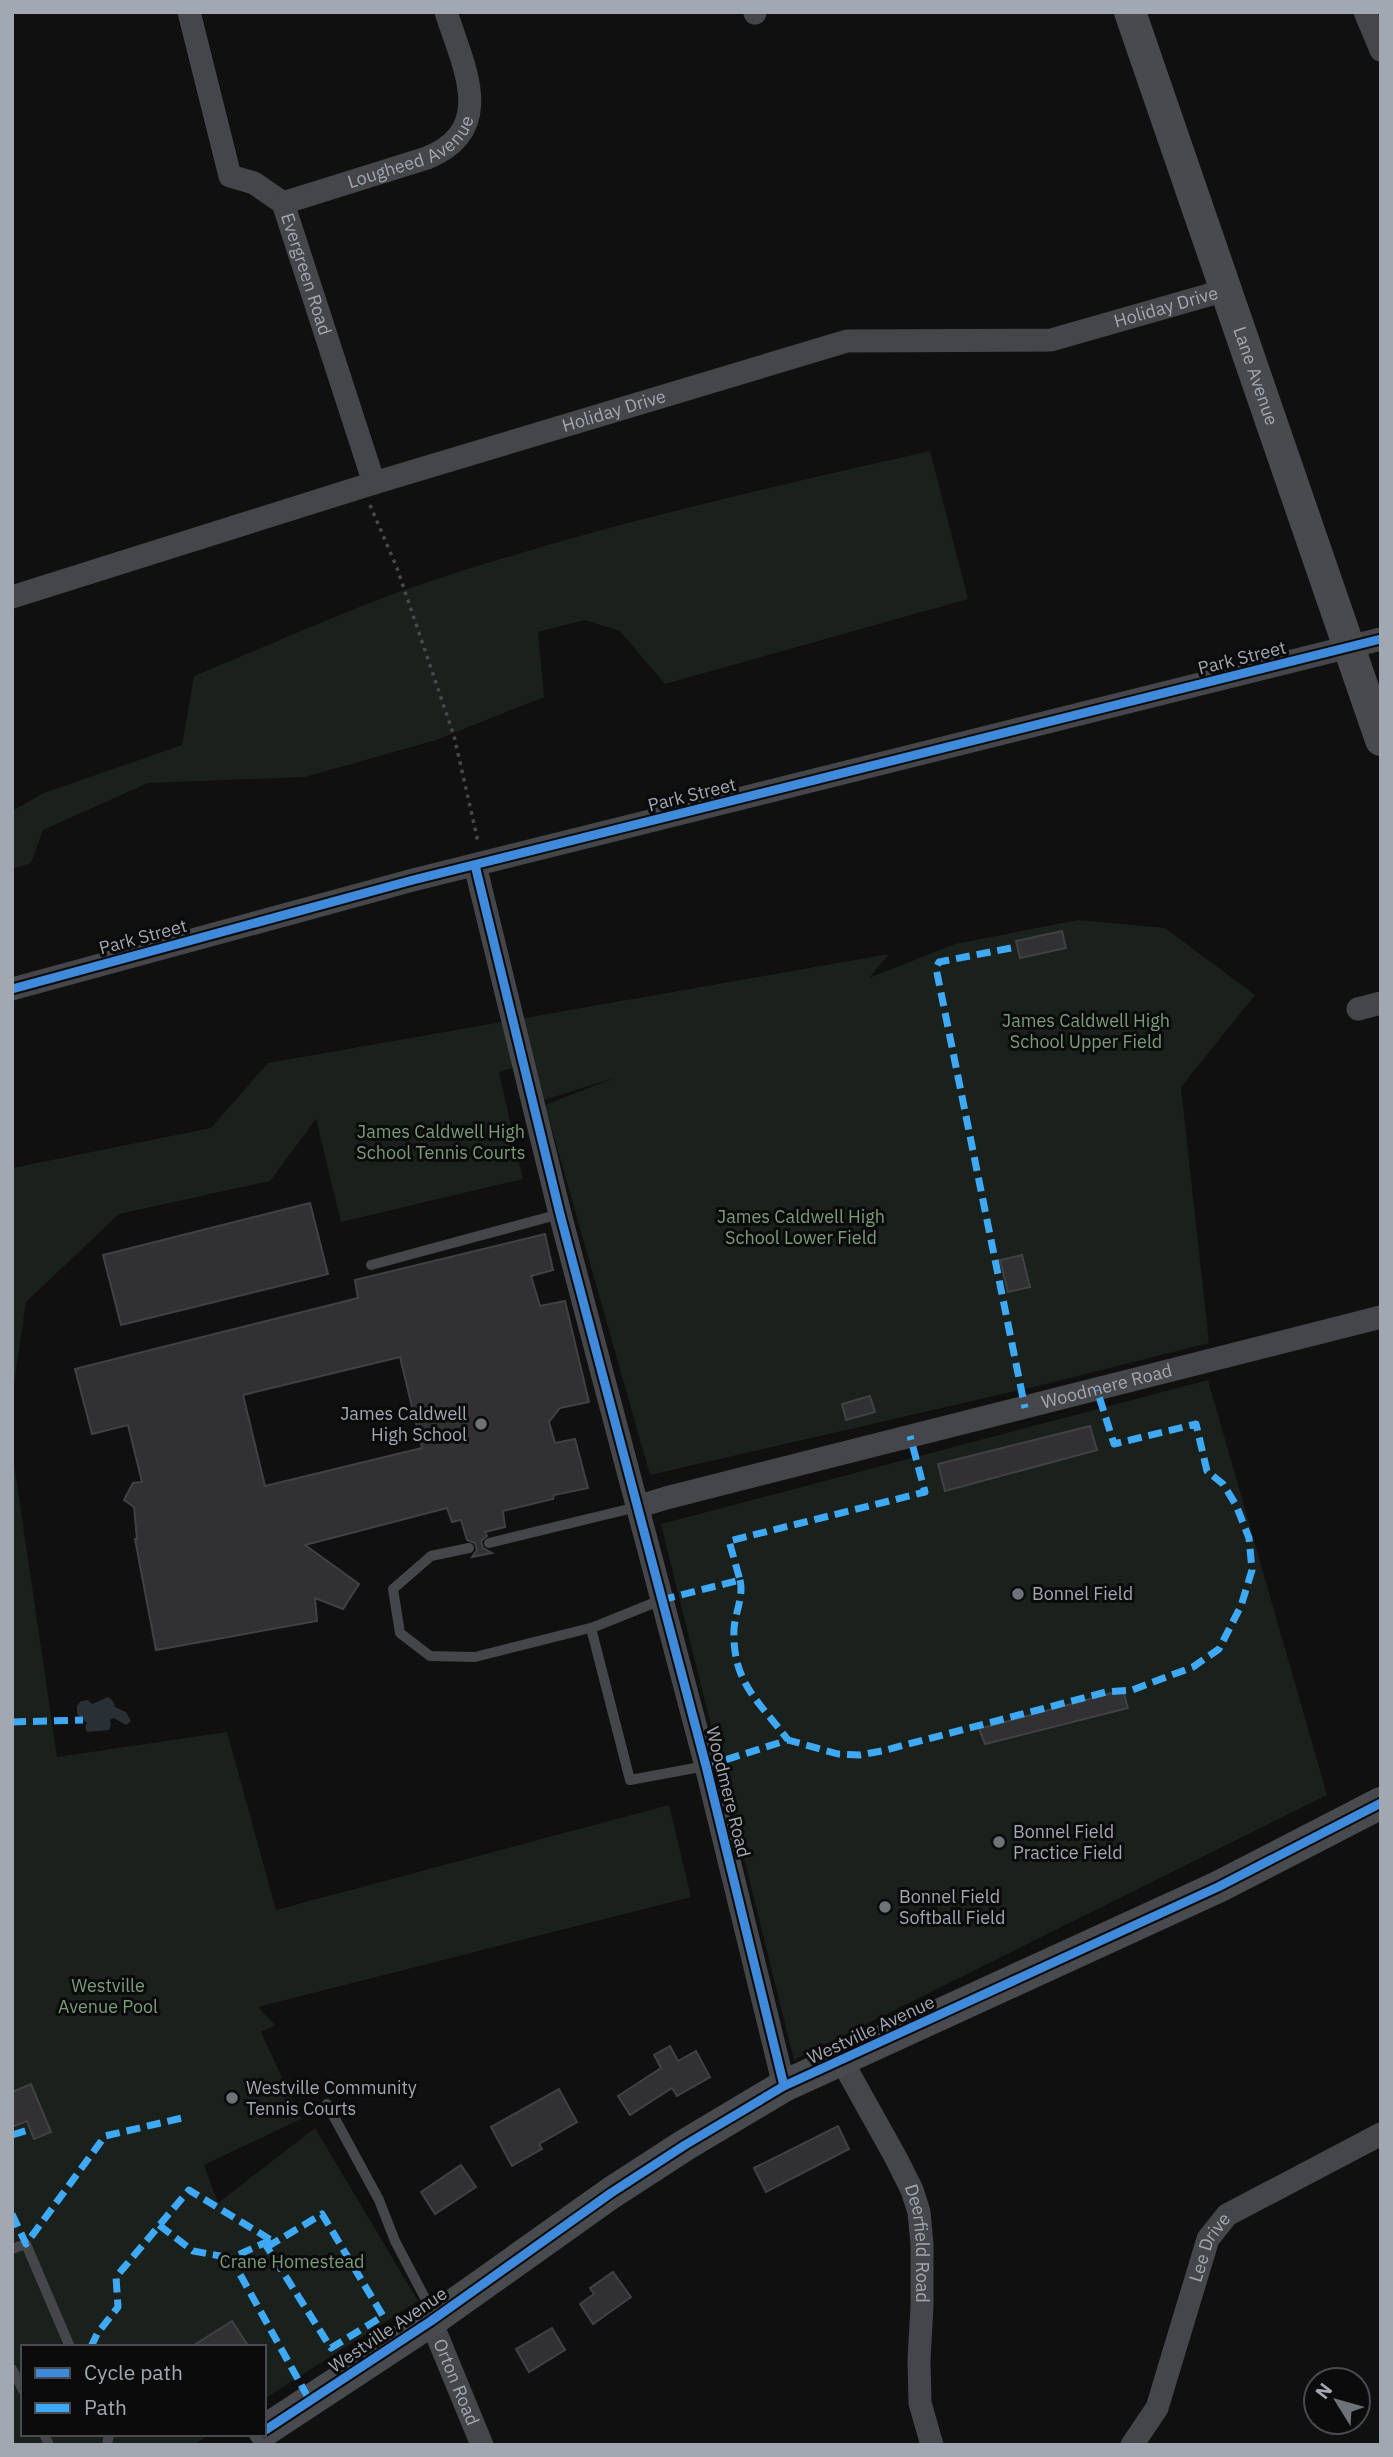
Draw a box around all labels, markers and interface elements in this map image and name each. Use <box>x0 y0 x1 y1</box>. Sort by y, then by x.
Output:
street label: Lougheed Avenue <box>345 112 479 193</box>
street label: Evergreen Road <box>276 210 337 338</box>
street label: Holiday Drive <box>1111 281 1221 332</box>
street label: Lane Avenue <box>1228 323 1284 428</box>
street label: Holiday Drive <box>559 384 669 437</box>
street label: Park Street <box>1195 635 1288 680</box>
street label: Park Street <box>645 772 738 817</box>
street label: Park Street <box>96 914 189 959</box>
park label: James Caldwell High School Upper Field <box>1002 1009 1170 1053</box>
park label: James Caldwell High School Tennis Courts <box>356 1120 526 1164</box>
park label: James Caldwell High School Lower Field <box>717 1205 885 1249</box>
street label: Woodmere Road <box>1039 1358 1174 1414</box>
place label: James Caldwell High School <box>340 1402 467 1446</box>
marker: James Caldwell High School <box>473 1416 489 1432</box>
place label: Bonnel Field <box>1032 1582 1133 1605</box>
marker: Bonnel Field <box>1010 1586 1026 1602</box>
street label: Woodmere Road <box>701 1724 756 1860</box>
place label: Bonnel Field Practice Field <box>1013 1820 1123 1864</box>
marker: Bonnel Field Practice Field <box>991 1834 1007 1850</box>
place label: Bonnel Field Softball Field <box>899 1885 1005 1929</box>
marker: Bonnel Field Softball Field <box>877 1899 893 1915</box>
park label: Westville Avenue Pool <box>58 1974 158 2018</box>
street label: Westville Avenue <box>803 1990 938 2069</box>
place label: Westville Community Tennis Courts <box>246 2076 417 2120</box>
marker: Westville Community Tennis Courts <box>224 2090 240 2106</box>
street label: Deerfield Road <box>900 2181 934 2303</box>
street label: Lee Drive <box>1184 2208 1235 2285</box>
park label: Crane Homestead <box>220 2250 364 2273</box>
street label: Westville Avenue <box>324 2281 451 2378</box>
street label: Orton Road <box>428 2335 485 2429</box>
legend <box>21 2345 266 2436</box>
text: Cycle path <box>84 2358 183 2386</box>
north arrow <box>1302 2366 1372 2436</box>
text: N <box>1310 2378 1337 2403</box>
text: Path <box>84 2393 127 2421</box>

